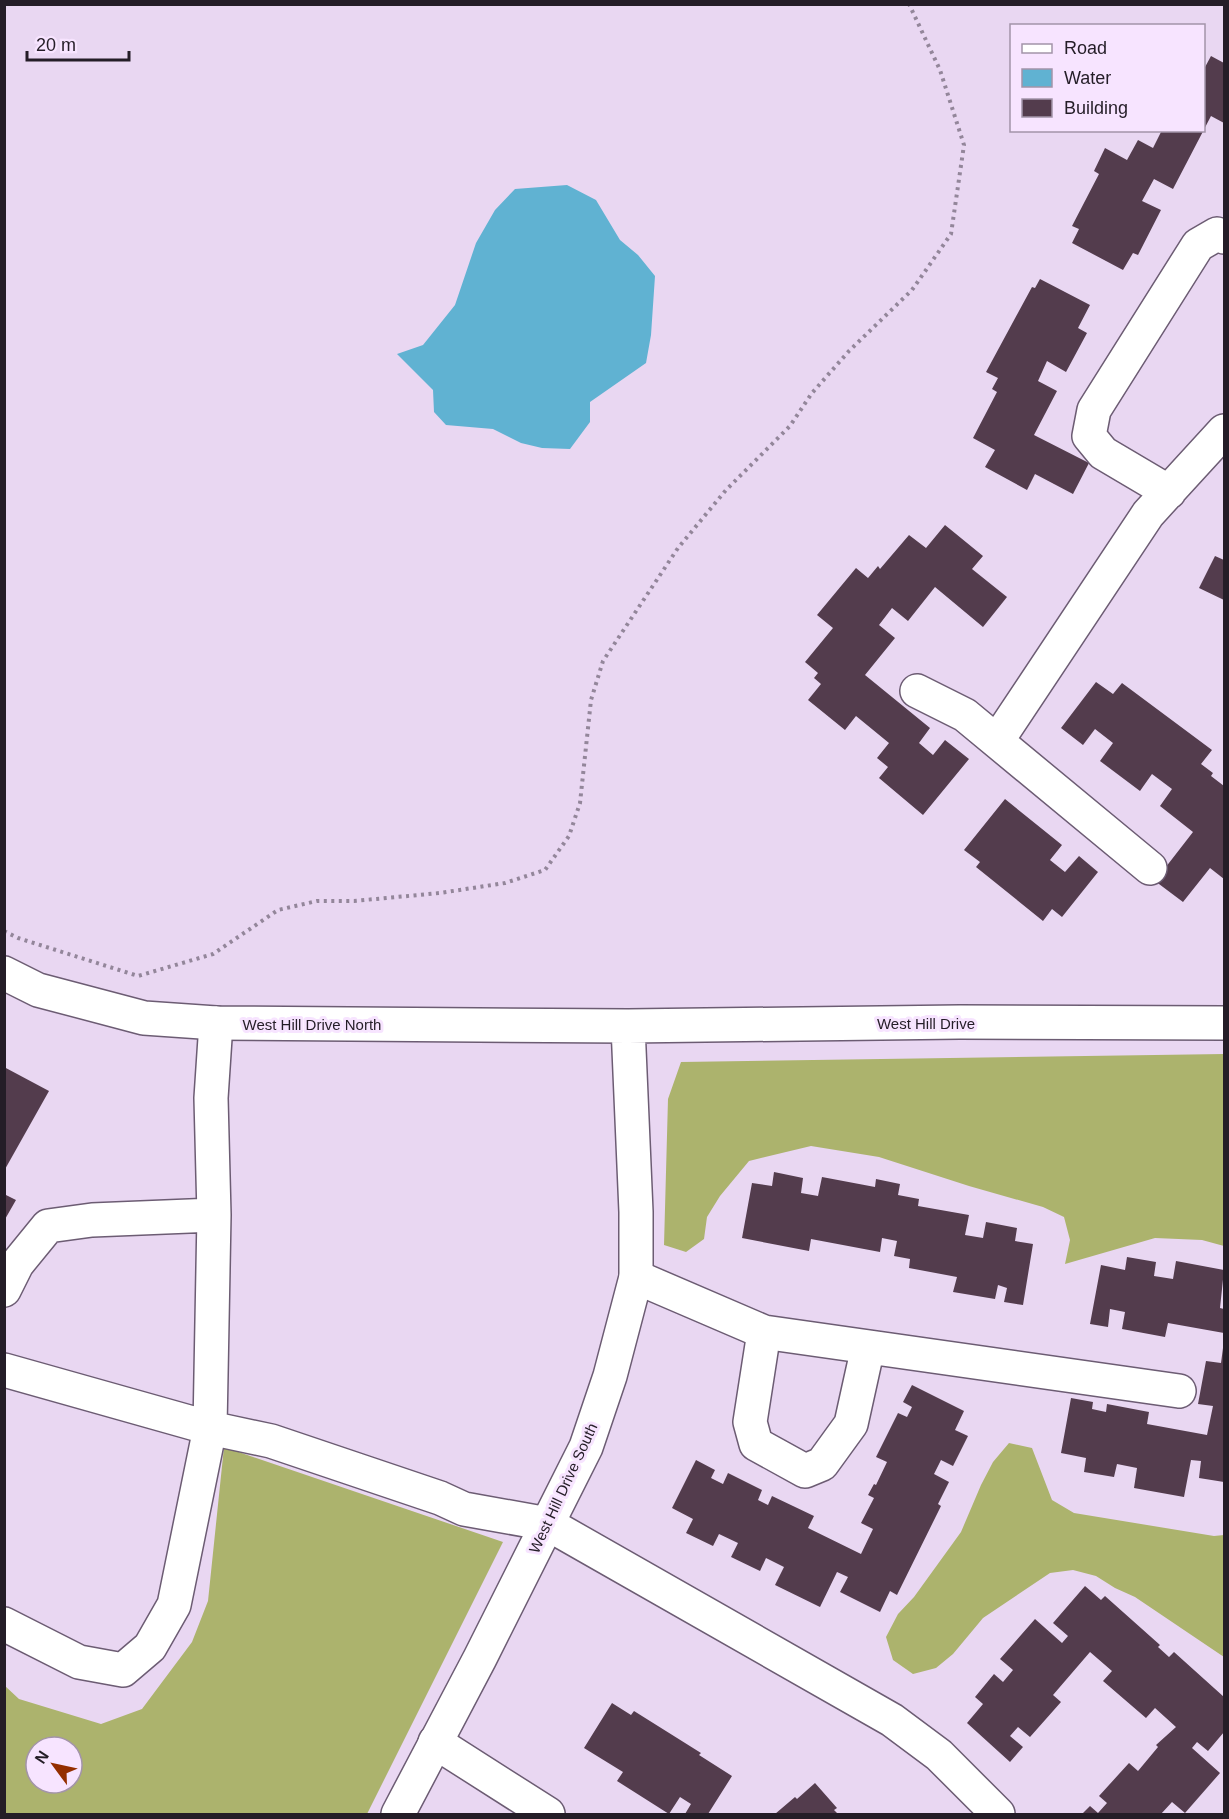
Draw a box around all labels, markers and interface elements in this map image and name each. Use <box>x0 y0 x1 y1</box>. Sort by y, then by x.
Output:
scale bar <box>27 24 129 62</box>
legend <box>1010 24 1205 132</box>
text: 20 m <box>36 35 76 55</box>
text: Road <box>1064 38 1107 58</box>
text: Water <box>1064 68 1111 88</box>
text: Building <box>1064 98 1128 118</box>
street label: West Hill Drive <box>877 1015 975 1032</box>
street label: West Hill Drive North <box>243 1016 381 1033</box>
street label: West Hill Drive South <box>525 1420 601 1556</box>
north arrow <box>24 1735 84 1795</box>
text: N <box>32 1748 52 1767</box>

